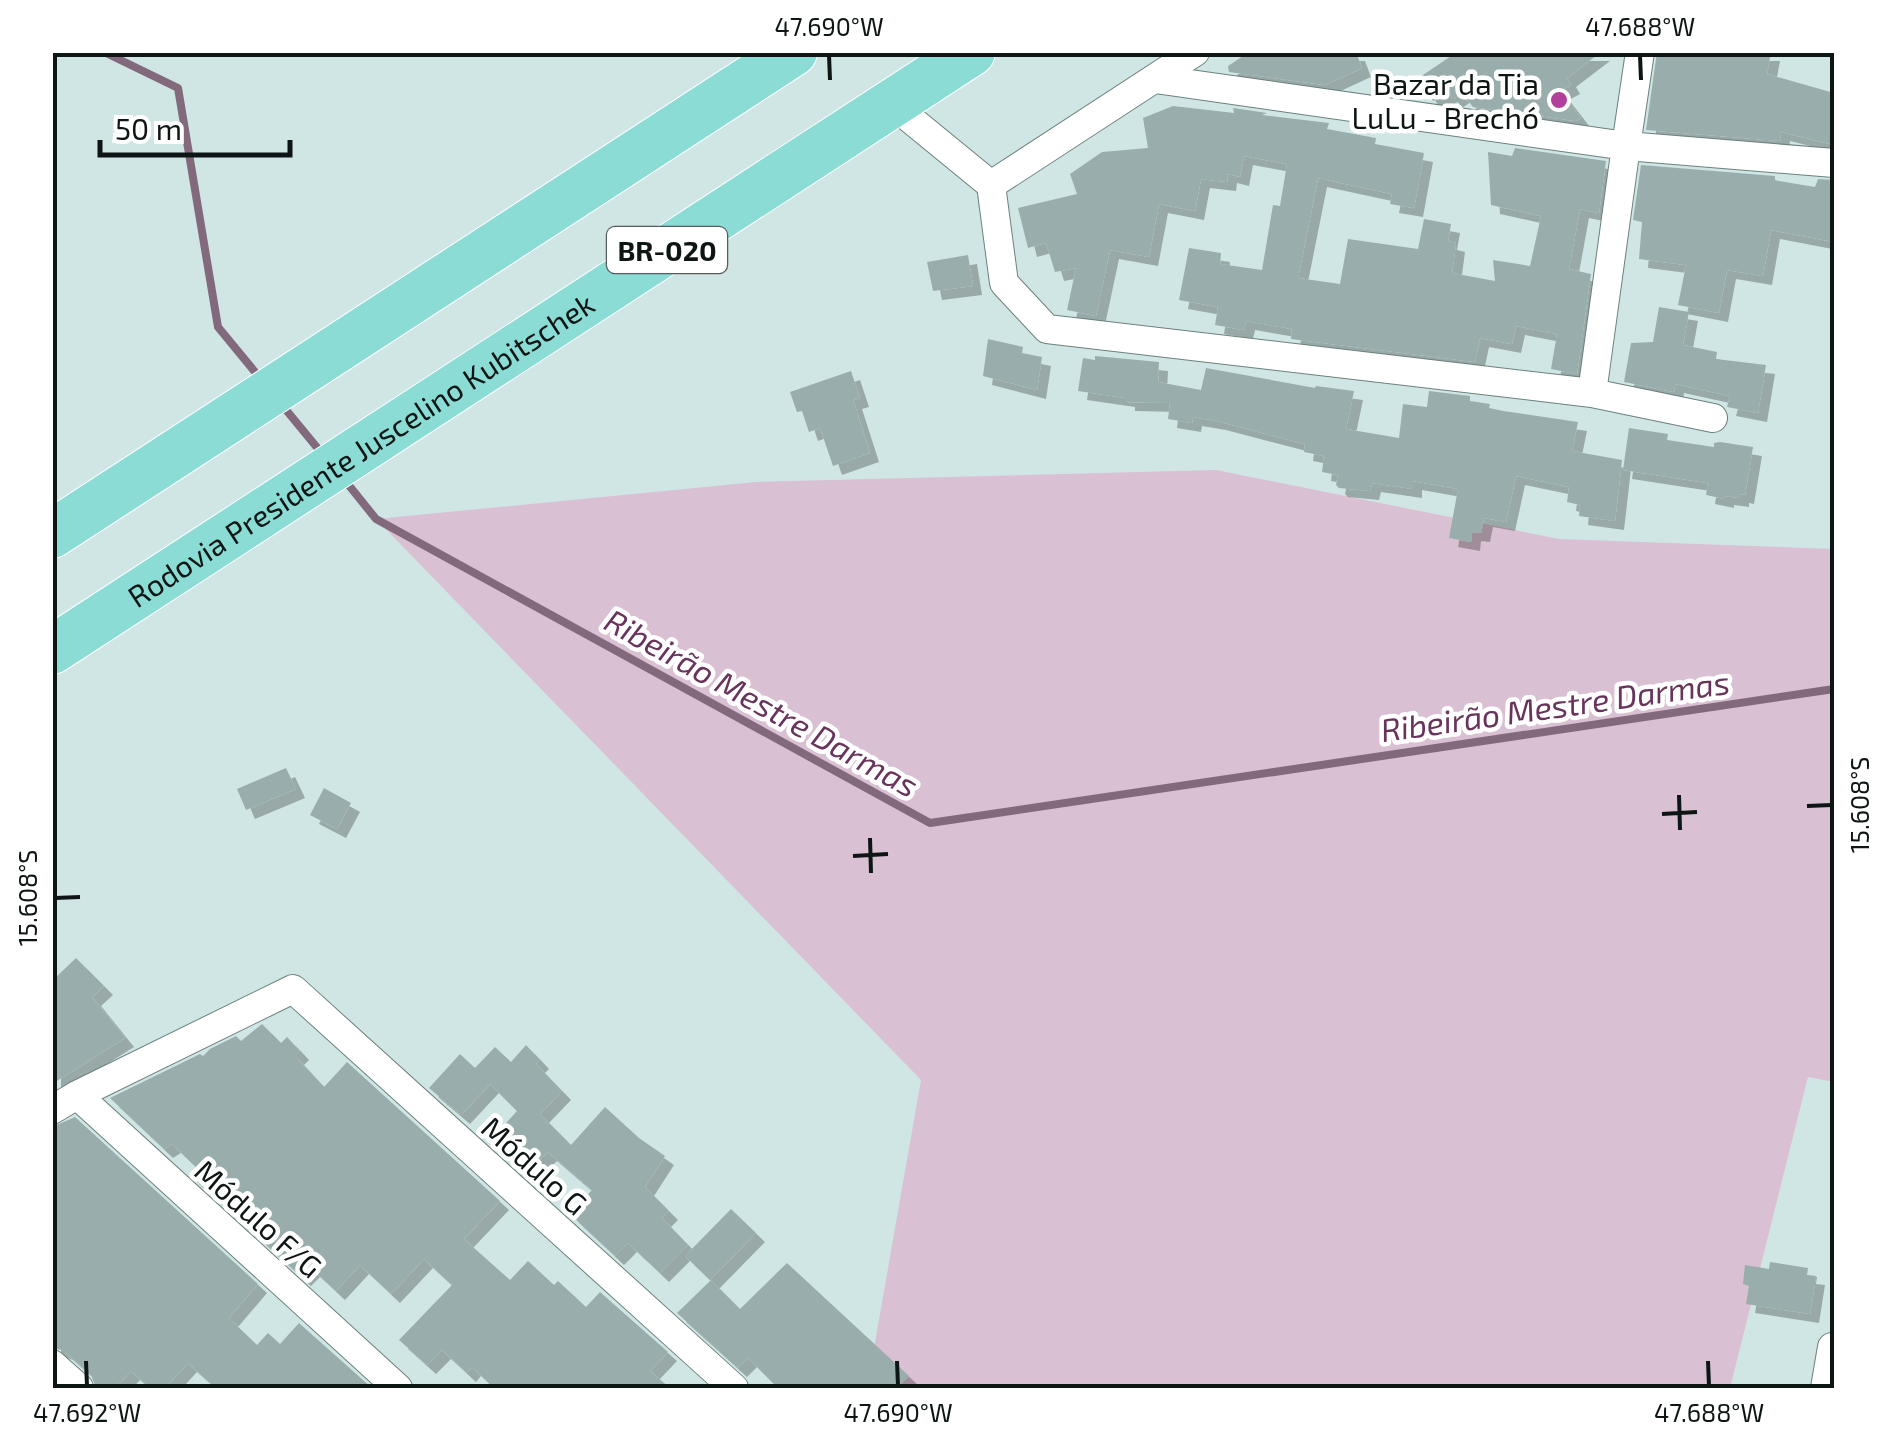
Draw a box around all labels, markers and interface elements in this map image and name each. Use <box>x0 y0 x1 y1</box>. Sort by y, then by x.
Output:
text: 47.690°W <box>774 11 884 41</box>
text: 47.688°W <box>1585 11 1695 41</box>
place label: Bazar da Tia LuLu - Brechó <box>1352 65 1539 135</box>
marker: Bazar da Tia LuLu - Brechó <box>1548 89 1570 111</box>
scale bar <box>100 95 290 157</box>
text: 50 m <box>115 110 182 146</box>
road number: BR-020 <box>607 227 727 273</box>
street label: Rodovia Presidente Juscelino Kubitschek <box>121 285 600 614</box>
water label: Ribeirão Mestre Darmas <box>599 600 925 804</box>
water label: Ribeirão Mestre Darmas <box>1378 662 1732 748</box>
text: 15.608°S <box>1844 757 1874 853</box>
text: 15.608°S <box>12 850 42 946</box>
street label: Módulo G <box>475 1108 595 1222</box>
street label: Módulo F/G <box>188 1152 330 1284</box>
text: 47.692°W <box>33 1397 141 1427</box>
text: 47.690°W <box>843 1397 953 1427</box>
text: 47.688°W <box>1654 1397 1764 1427</box>

